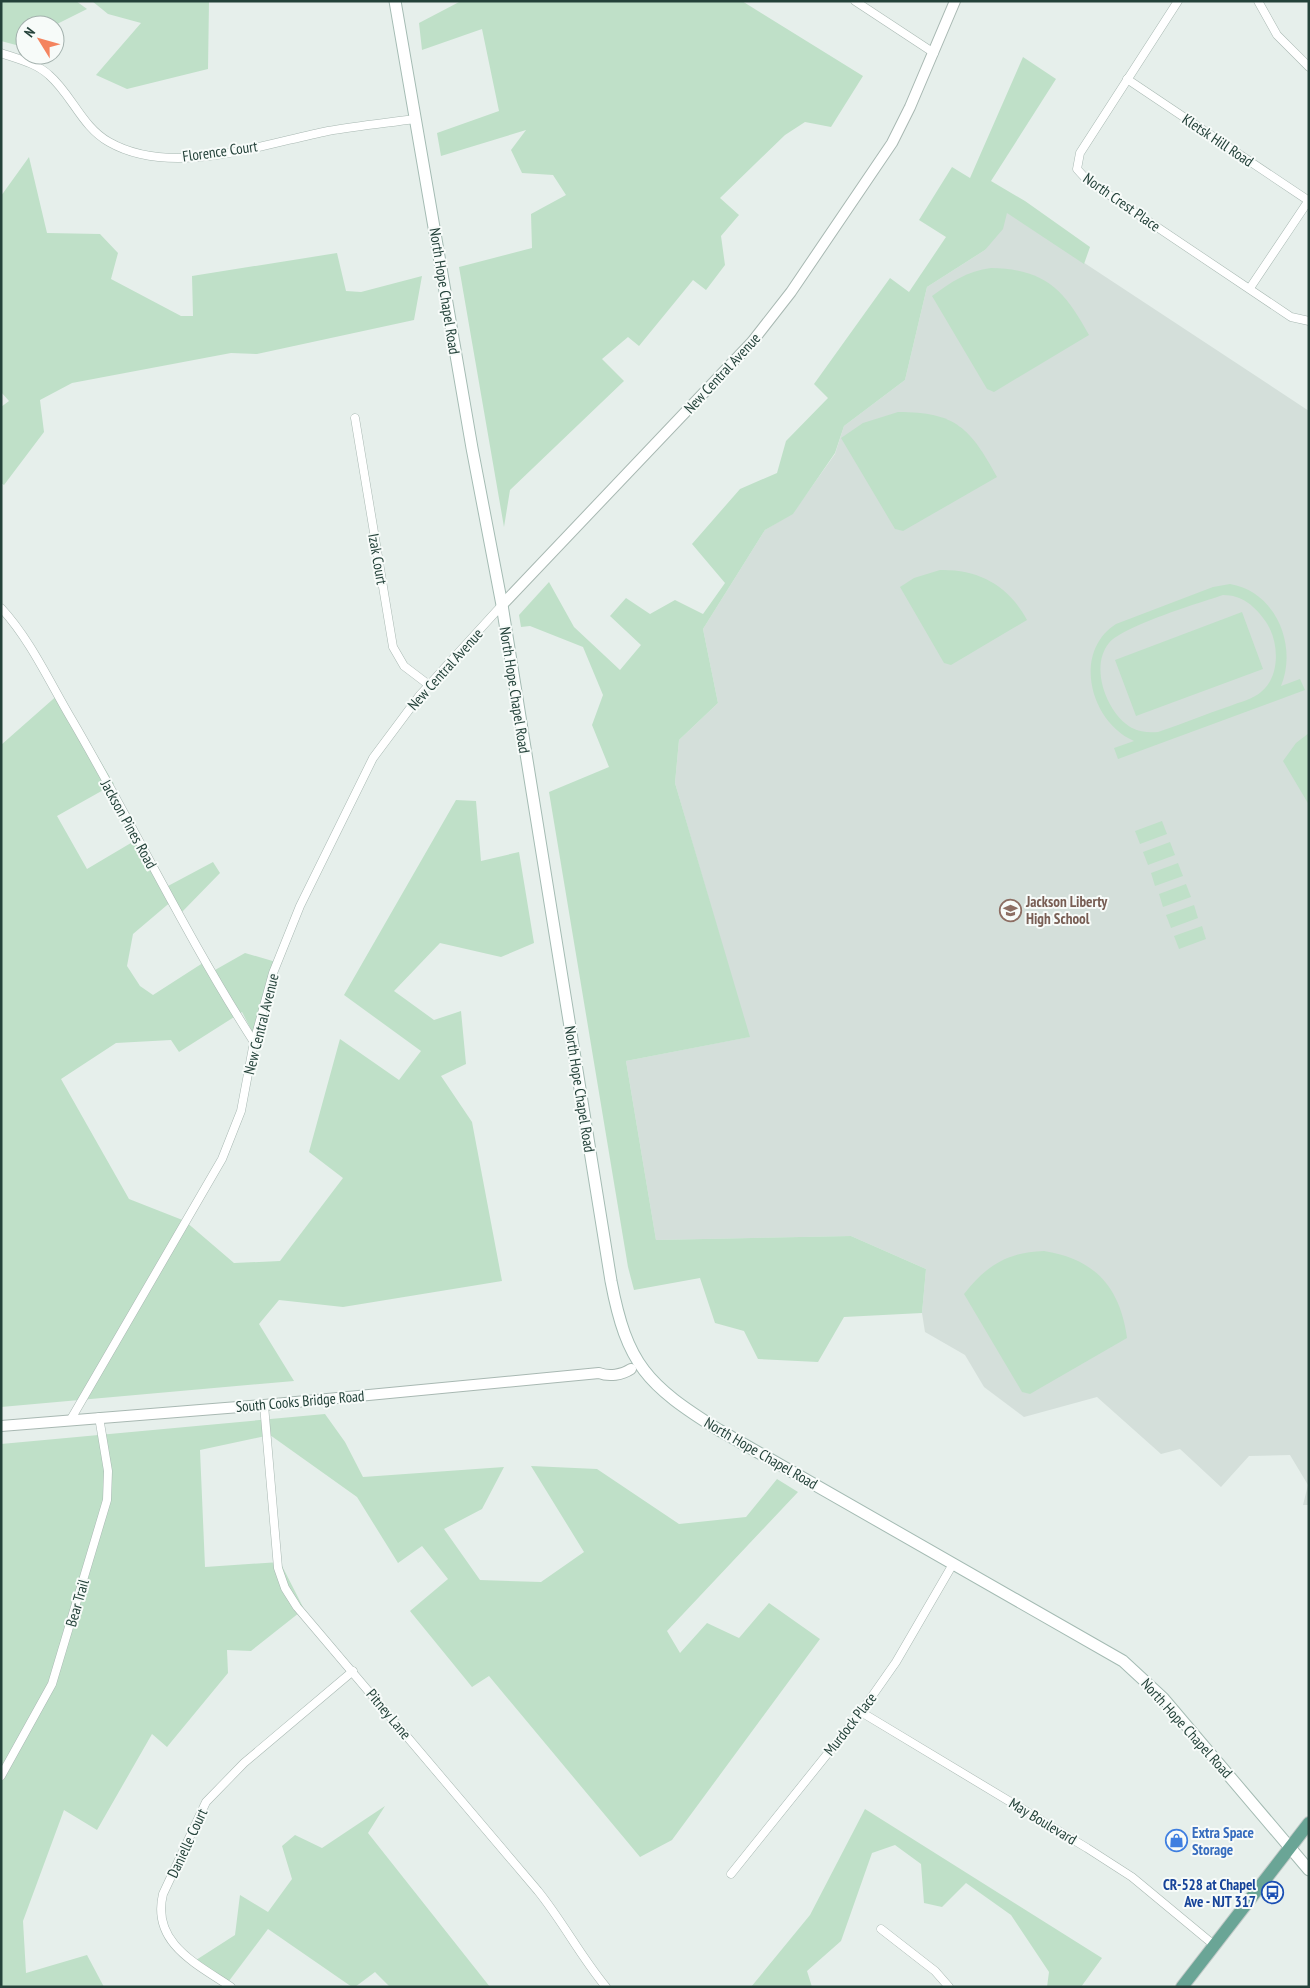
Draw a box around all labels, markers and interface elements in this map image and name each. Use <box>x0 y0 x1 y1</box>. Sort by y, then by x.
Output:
north arrow <box>15 15 65 65</box>
text: N <box>20 24 39 41</box>
street label: Kletsk Hill Road <box>1179 109 1257 171</box>
street label: Florence Court <box>181 136 259 166</box>
street label: North Crest Place <box>1080 168 1164 236</box>
street label: North Hope Chapel Road <box>426 226 464 356</box>
street label: New Central Avenue <box>680 329 764 417</box>
street label: Izak Court <box>364 532 392 586</box>
street label: New Central Avenue <box>403 624 487 714</box>
street label: North Hope Chapel Road <box>496 625 534 755</box>
street label: Jackson Pines Road <box>96 775 161 872</box>
place label: Jackson Liberty High School <box>1025 892 1108 928</box>
school or university icon: Jackson Liberty High School <box>998 898 1022 922</box>
street label: New Central Avenue <box>239 971 283 1077</box>
street label: North Hope Chapel Road <box>561 1024 599 1154</box>
street label: South Cooks Bridge Road <box>235 1386 365 1416</box>
street label: North Hope Chapel Road <box>701 1413 821 1493</box>
street label: Bear Trail <box>61 1577 93 1629</box>
street label: North Hope Chapel Road <box>1137 1674 1237 1782</box>
street label: Pitney Lane <box>362 1685 416 1743</box>
street label: Murdock Place <box>820 1689 880 1759</box>
street label: May Boulevard <box>1006 1793 1080 1849</box>
street label: Danielle Court <box>163 1805 211 1881</box>
place label: Extra Space Storage <box>1192 1823 1254 1859</box>
shop icon: Extra Space Storage <box>1164 1829 1188 1853</box>
place label: CR-528 at Chapel Ave - NJT 317 <box>1163 1875 1256 1911</box>
bus stop icon: CR-528 at Chapel Ave - NJT 317 <box>1260 1881 1284 1905</box>

